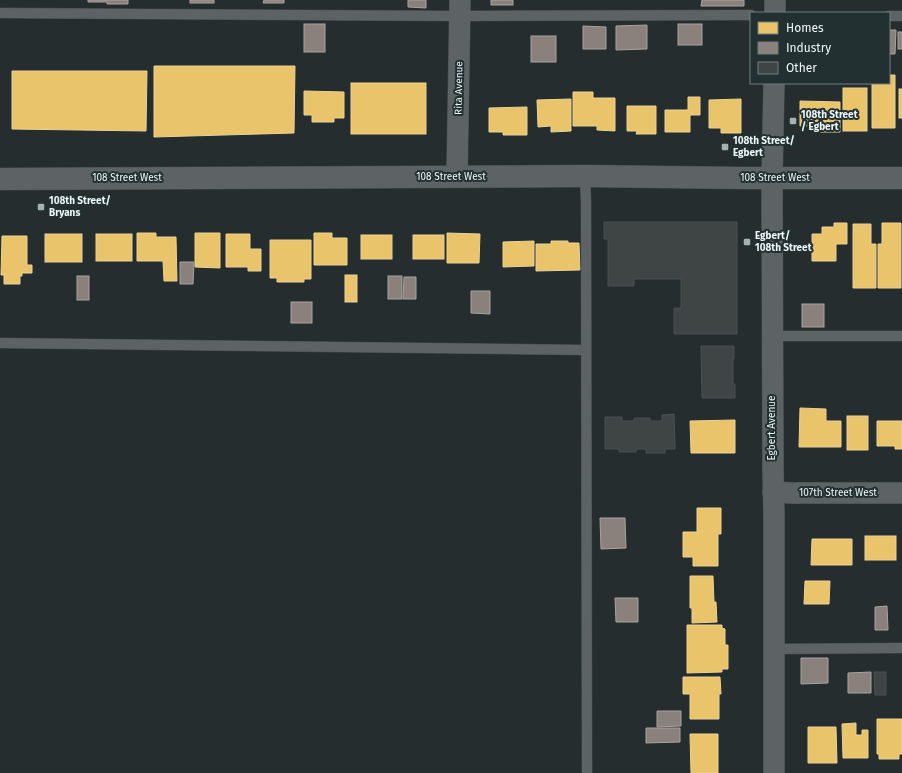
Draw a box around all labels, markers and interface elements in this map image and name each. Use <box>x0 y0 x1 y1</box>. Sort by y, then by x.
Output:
legend <box>750 12 890 84</box>
text: Homes <box>786 21 824 35</box>
text: Industry <box>786 41 831 55</box>
street label: Rita Avenue <box>453 61 465 115</box>
text: Other <box>786 61 817 75</box>
place label: 108th Street / Egbert <box>801 109 858 133</box>
marker: 108th Street / Egbert <box>788 116 798 126</box>
place label: 108th Street/ Egbert <box>733 135 795 159</box>
marker: 108th Street/ Egbert <box>720 142 730 152</box>
street label: 108 Street West <box>416 171 486 183</box>
street label: 108 Street West <box>92 172 162 184</box>
street label: 108 Street West <box>740 172 810 184</box>
place label: 108th Street/ Bryans <box>49 195 111 219</box>
marker: 108th Street/ Bryans <box>36 202 46 212</box>
place label: Egbert/ 108th Street <box>755 230 812 254</box>
marker: Egbert/ 108th Street <box>742 237 752 247</box>
street label: Egbert Avenue <box>766 395 778 461</box>
street label: 107th Street West <box>799 487 877 499</box>

